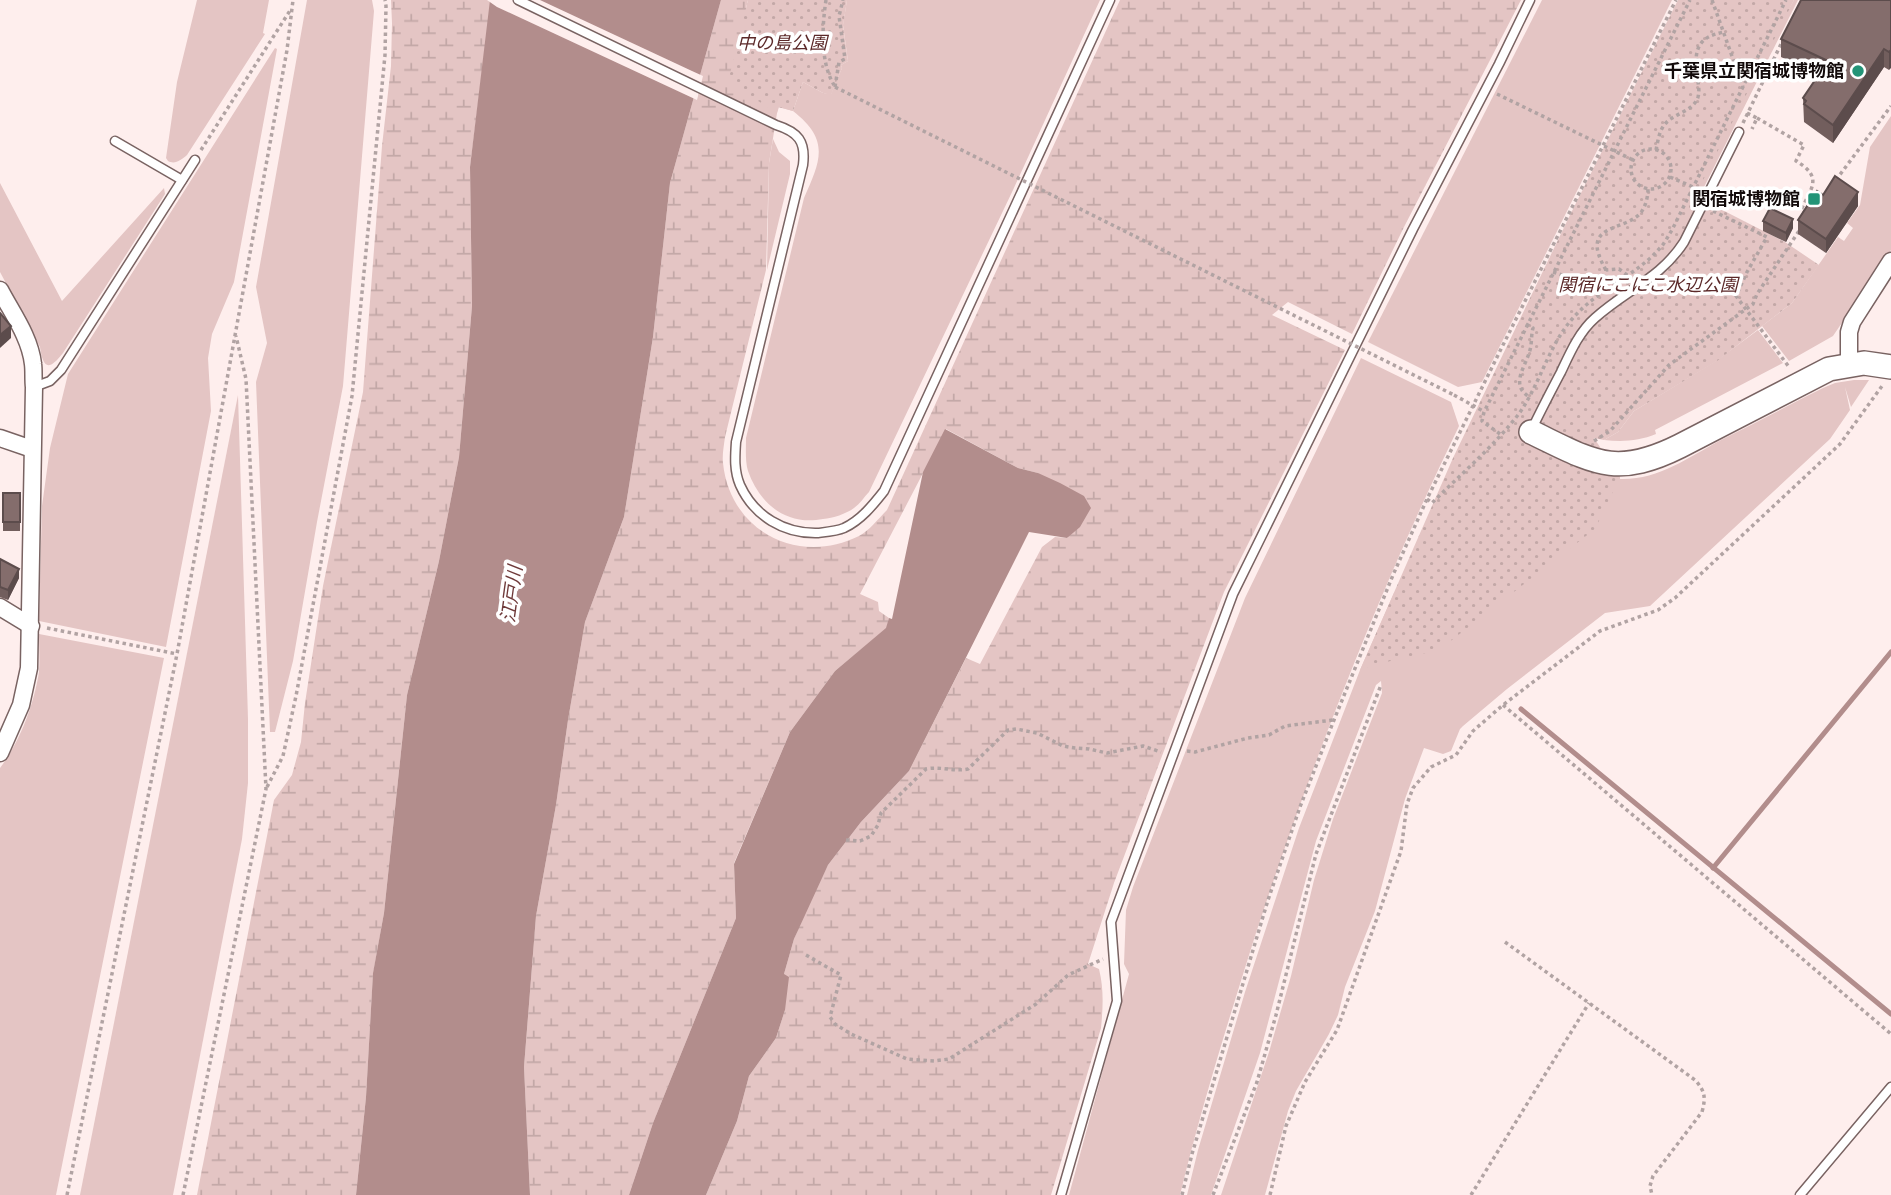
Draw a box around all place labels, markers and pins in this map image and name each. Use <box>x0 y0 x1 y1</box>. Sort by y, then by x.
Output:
place label: 千葉県立関宿城博物館 <box>1664 58 1844 83</box>
marker: 千葉県立関宿城博物館 <box>1850 63 1866 79</box>
place label: 関宿城博物館 <box>1692 186 1800 211</box>
marker: 関宿城博物館 <box>1806 191 1822 207</box>

